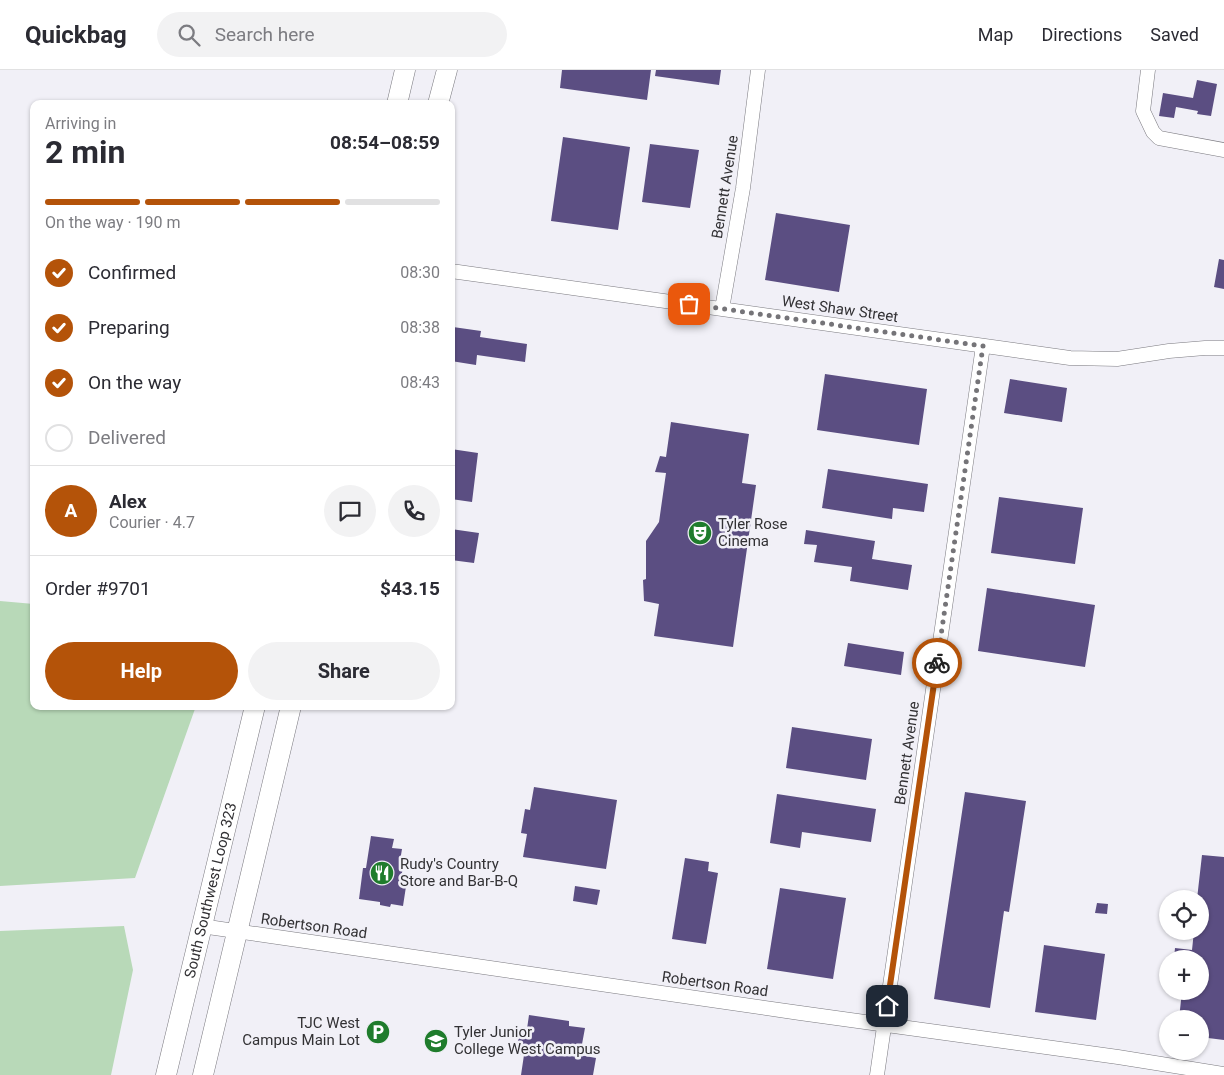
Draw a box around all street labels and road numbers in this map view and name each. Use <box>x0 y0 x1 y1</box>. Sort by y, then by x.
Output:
street label: Bennett Avenue <box>708 134 742 240</box>
street label: West Shaw Street <box>781 292 899 326</box>
street label: Bennett Avenue <box>891 700 923 806</box>
street label: South Southwest Loop 323 <box>181 801 240 980</box>
street label: Robertson Road <box>260 910 368 942</box>
street label: Robertson Road <box>661 968 769 1000</box>

